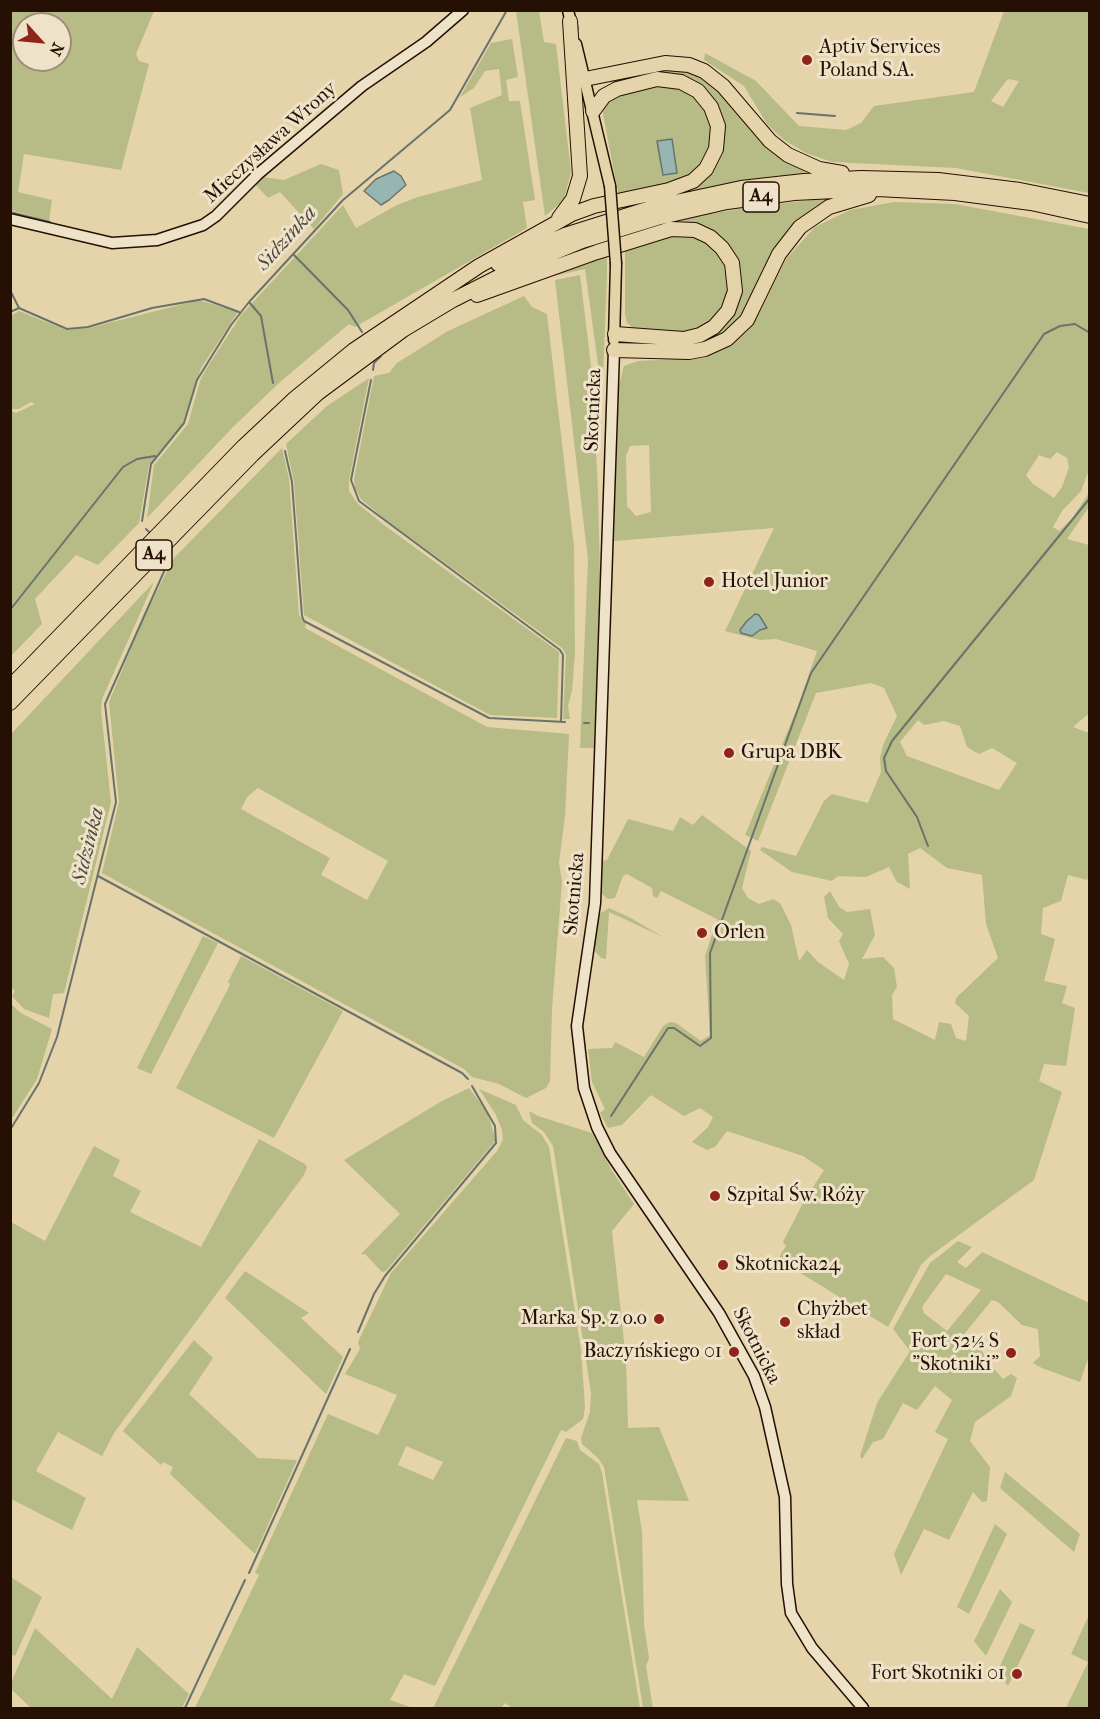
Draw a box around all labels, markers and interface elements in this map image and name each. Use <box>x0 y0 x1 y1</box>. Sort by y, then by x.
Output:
north arrow <box>12 12 72 72</box>
place label: Aptiv Services Poland S.A. <box>819 36 940 83</box>
text: N <box>45 40 68 59</box>
marker: Aptiv Services Poland S.A. <box>800 53 814 67</box>
street label: Mieczysława Wrony <box>200 77 342 209</box>
road number: A4 <box>743 182 779 212</box>
water label: Sidzinka <box>251 202 323 276</box>
street label: Skotnicka <box>581 368 607 452</box>
road number: A4 <box>136 540 172 570</box>
place label: Hotel Junior <box>721 570 828 594</box>
marker: Hotel Junior <box>702 575 716 589</box>
place label: Grupa DBK <box>741 741 842 765</box>
marker: Grupa DBK <box>722 746 736 760</box>
water label: Sidzinka <box>67 805 111 887</box>
street label: Skotnicka <box>559 852 591 936</box>
place label: Orlen <box>714 921 765 945</box>
marker: Orlen <box>695 926 709 940</box>
place label: Szpital Św. Róży <box>727 1184 865 1208</box>
marker: Szpital Św. Róży <box>708 1189 722 1203</box>
place label: Skotnicka24 <box>735 1253 840 1277</box>
marker: Skotnicka24 <box>716 1258 730 1272</box>
place label: Chyżbet skład <box>797 1298 868 1345</box>
street label: Skotnicka <box>726 1304 786 1388</box>
place label: Marka Sp. z o.o <box>521 1307 647 1331</box>
marker: Marka Sp. z o.o <box>652 1312 666 1326</box>
marker: Chyżbet skład <box>778 1315 792 1329</box>
place label: Fort 52½ S "Skotniki" <box>911 1330 999 1377</box>
place label: Baczyńskiego 01 <box>583 1340 722 1364</box>
marker: Baczyńskiego 01 <box>727 1345 741 1359</box>
marker: Fort 52½ S "Skotniki" <box>1004 1346 1018 1360</box>
place label: Fort Skotniki 01 <box>871 1662 1005 1686</box>
marker: Fort Skotniki 01 <box>1010 1667 1024 1681</box>

